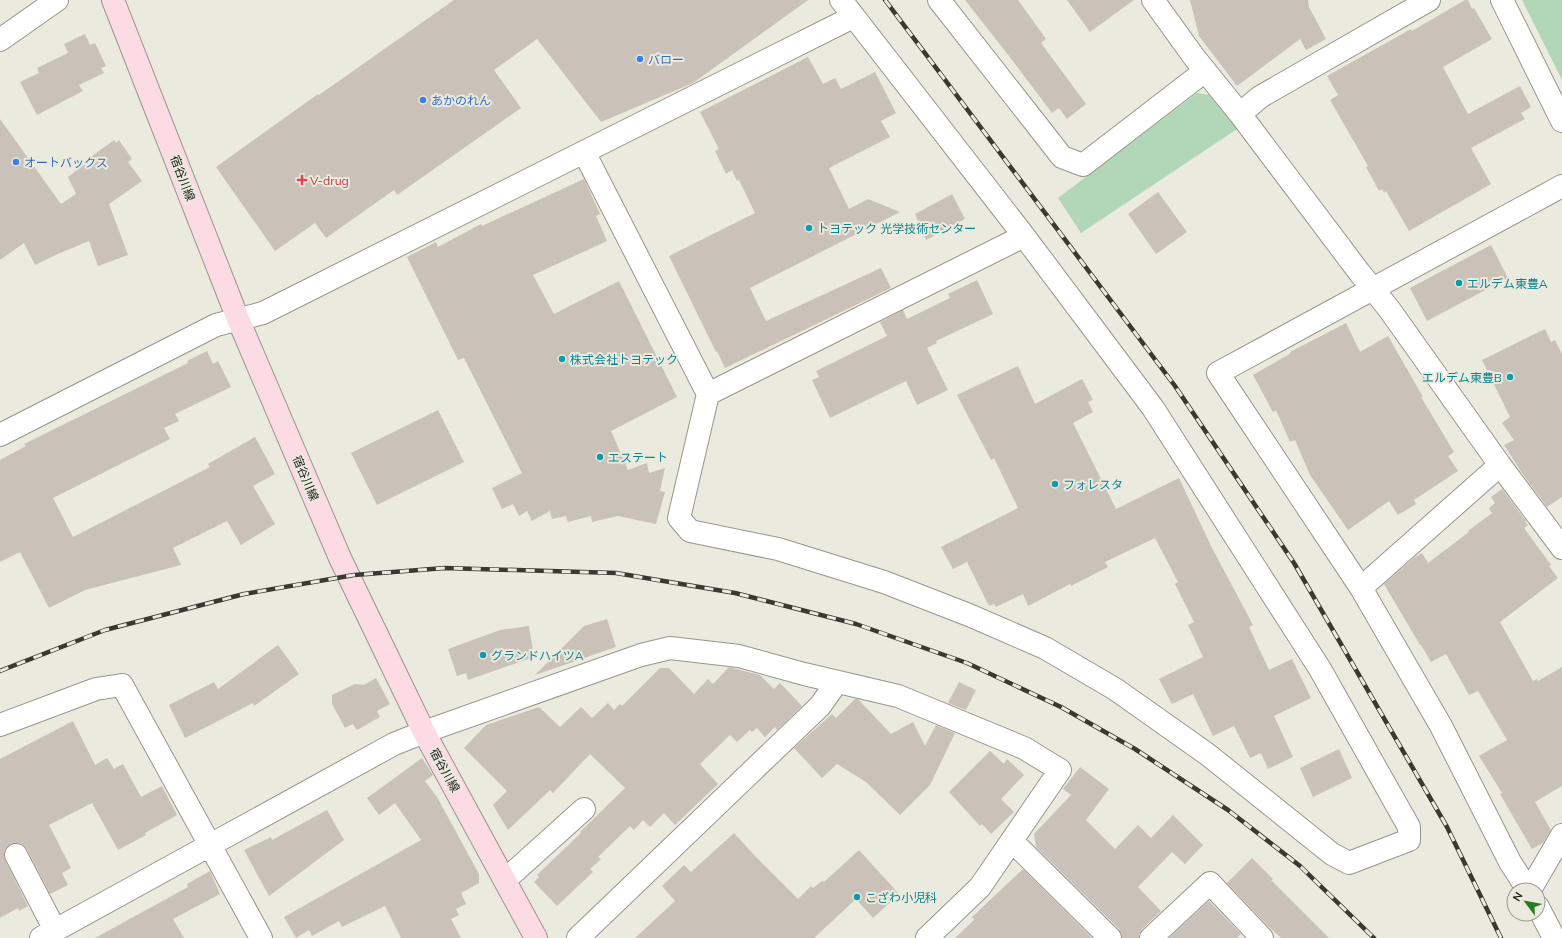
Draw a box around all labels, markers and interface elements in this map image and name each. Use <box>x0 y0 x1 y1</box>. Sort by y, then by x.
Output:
place label: バロー <box>648 52 684 67</box>
marker: バロー <box>635 54 645 64</box>
place label: あかのれん <box>431 93 491 108</box>
marker: あかのれん <box>418 95 428 105</box>
street label: 宿谷川線 <box>167 153 199 203</box>
place label: オートバックス <box>24 155 108 170</box>
marker: オートバックス <box>11 157 21 167</box>
place label: V-drug <box>310 173 349 188</box>
marker: V-drug <box>297 175 307 185</box>
place label: トヨテック 光学技術センター <box>817 221 976 236</box>
marker: トヨテック 光学技術センター <box>804 223 814 233</box>
place label: エルデム東豊A <box>1467 276 1548 291</box>
marker: エルデム東豊A <box>1454 278 1464 288</box>
place label: 株式会社トヨテック <box>570 352 678 367</box>
marker: 株式会社トヨテック <box>557 354 567 364</box>
place label: エルデム東豊B <box>1422 370 1502 385</box>
marker: エルデム東豊B <box>1505 372 1515 382</box>
place label: エステート <box>608 450 668 465</box>
marker: エステート <box>595 452 605 462</box>
street label: 宿谷川線 <box>290 453 322 503</box>
place label: フォレスタ <box>1063 477 1123 492</box>
marker: フォレスタ <box>1050 479 1060 489</box>
place label: グランドハイツA <box>491 648 584 663</box>
marker: グランドハイツA <box>478 650 488 660</box>
street label: 宿谷川線 <box>427 745 463 795</box>
north arrow <box>1506 882 1546 922</box>
text: N <box>1509 889 1526 904</box>
place label: こざわ小児科 <box>865 890 937 905</box>
marker: こざわ小児科 <box>852 892 862 902</box>

